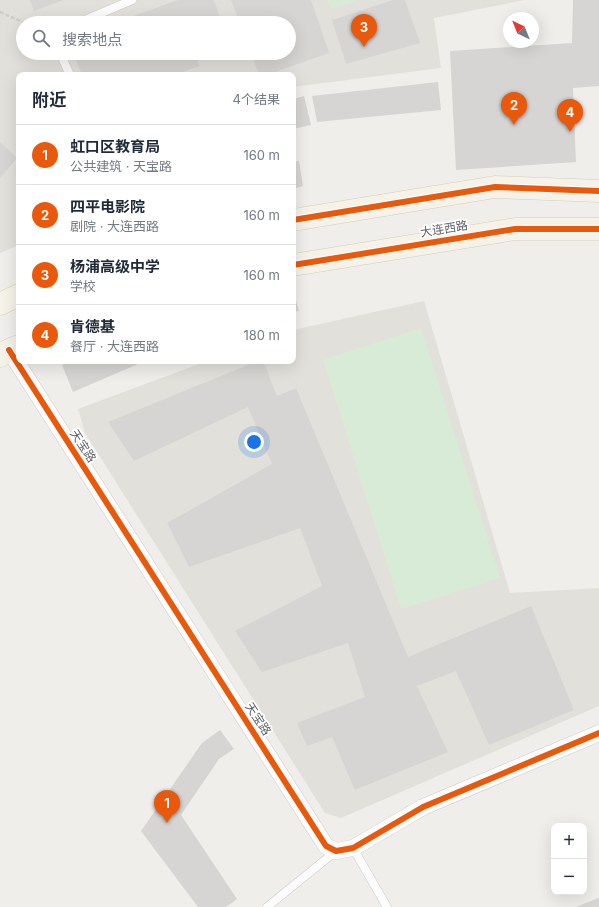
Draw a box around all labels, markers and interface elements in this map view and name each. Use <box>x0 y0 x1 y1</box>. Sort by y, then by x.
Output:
north arrow <box>503 12 539 48</box>
pin: 3 <box>351 14 377 47</box>
search box <box>16 16 296 60</box>
icon: search <box>30 27 52 49</box>
text: 搜索地点 <box>62 30 122 49</box>
text: 附近 <box>32 90 66 110</box>
text: 4个结果 <box>233 91 280 107</box>
pin: 2 <box>501 92 527 125</box>
pin: 4 <box>557 99 583 132</box>
text: 虹口区教育局 <box>70 137 160 156</box>
text: 1 <box>42 147 48 163</box>
text: 160 m <box>243 147 280 163</box>
text: 公共建筑 · 天宝路 <box>70 158 172 174</box>
text: 四平电影院 <box>70 197 145 216</box>
text: 2 <box>41 207 49 223</box>
text: 160 m <box>243 207 280 223</box>
street label: 大连西路 <box>419 217 469 240</box>
text: 剧院 · 大连西路 <box>70 218 159 234</box>
text: 杨浦高级中学 <box>70 257 160 276</box>
text: 3 <box>41 267 49 283</box>
text: 160 m <box>243 267 280 283</box>
text: 学校 <box>70 278 96 294</box>
text: 肯德基 <box>70 317 115 336</box>
text: 4 <box>41 327 49 343</box>
text: 180 m <box>243 327 280 343</box>
text: 餐厅 · 大连西路 <box>70 338 159 354</box>
street label: 天宝路 <box>67 427 100 465</box>
your location <box>244 432 264 452</box>
street label: 天宝路 <box>242 700 275 738</box>
pin: 1 <box>154 790 180 823</box>
map controls <box>551 823 587 895</box>
button: + <box>551 823 587 859</box>
button: − <box>551 859 587 895</box>

